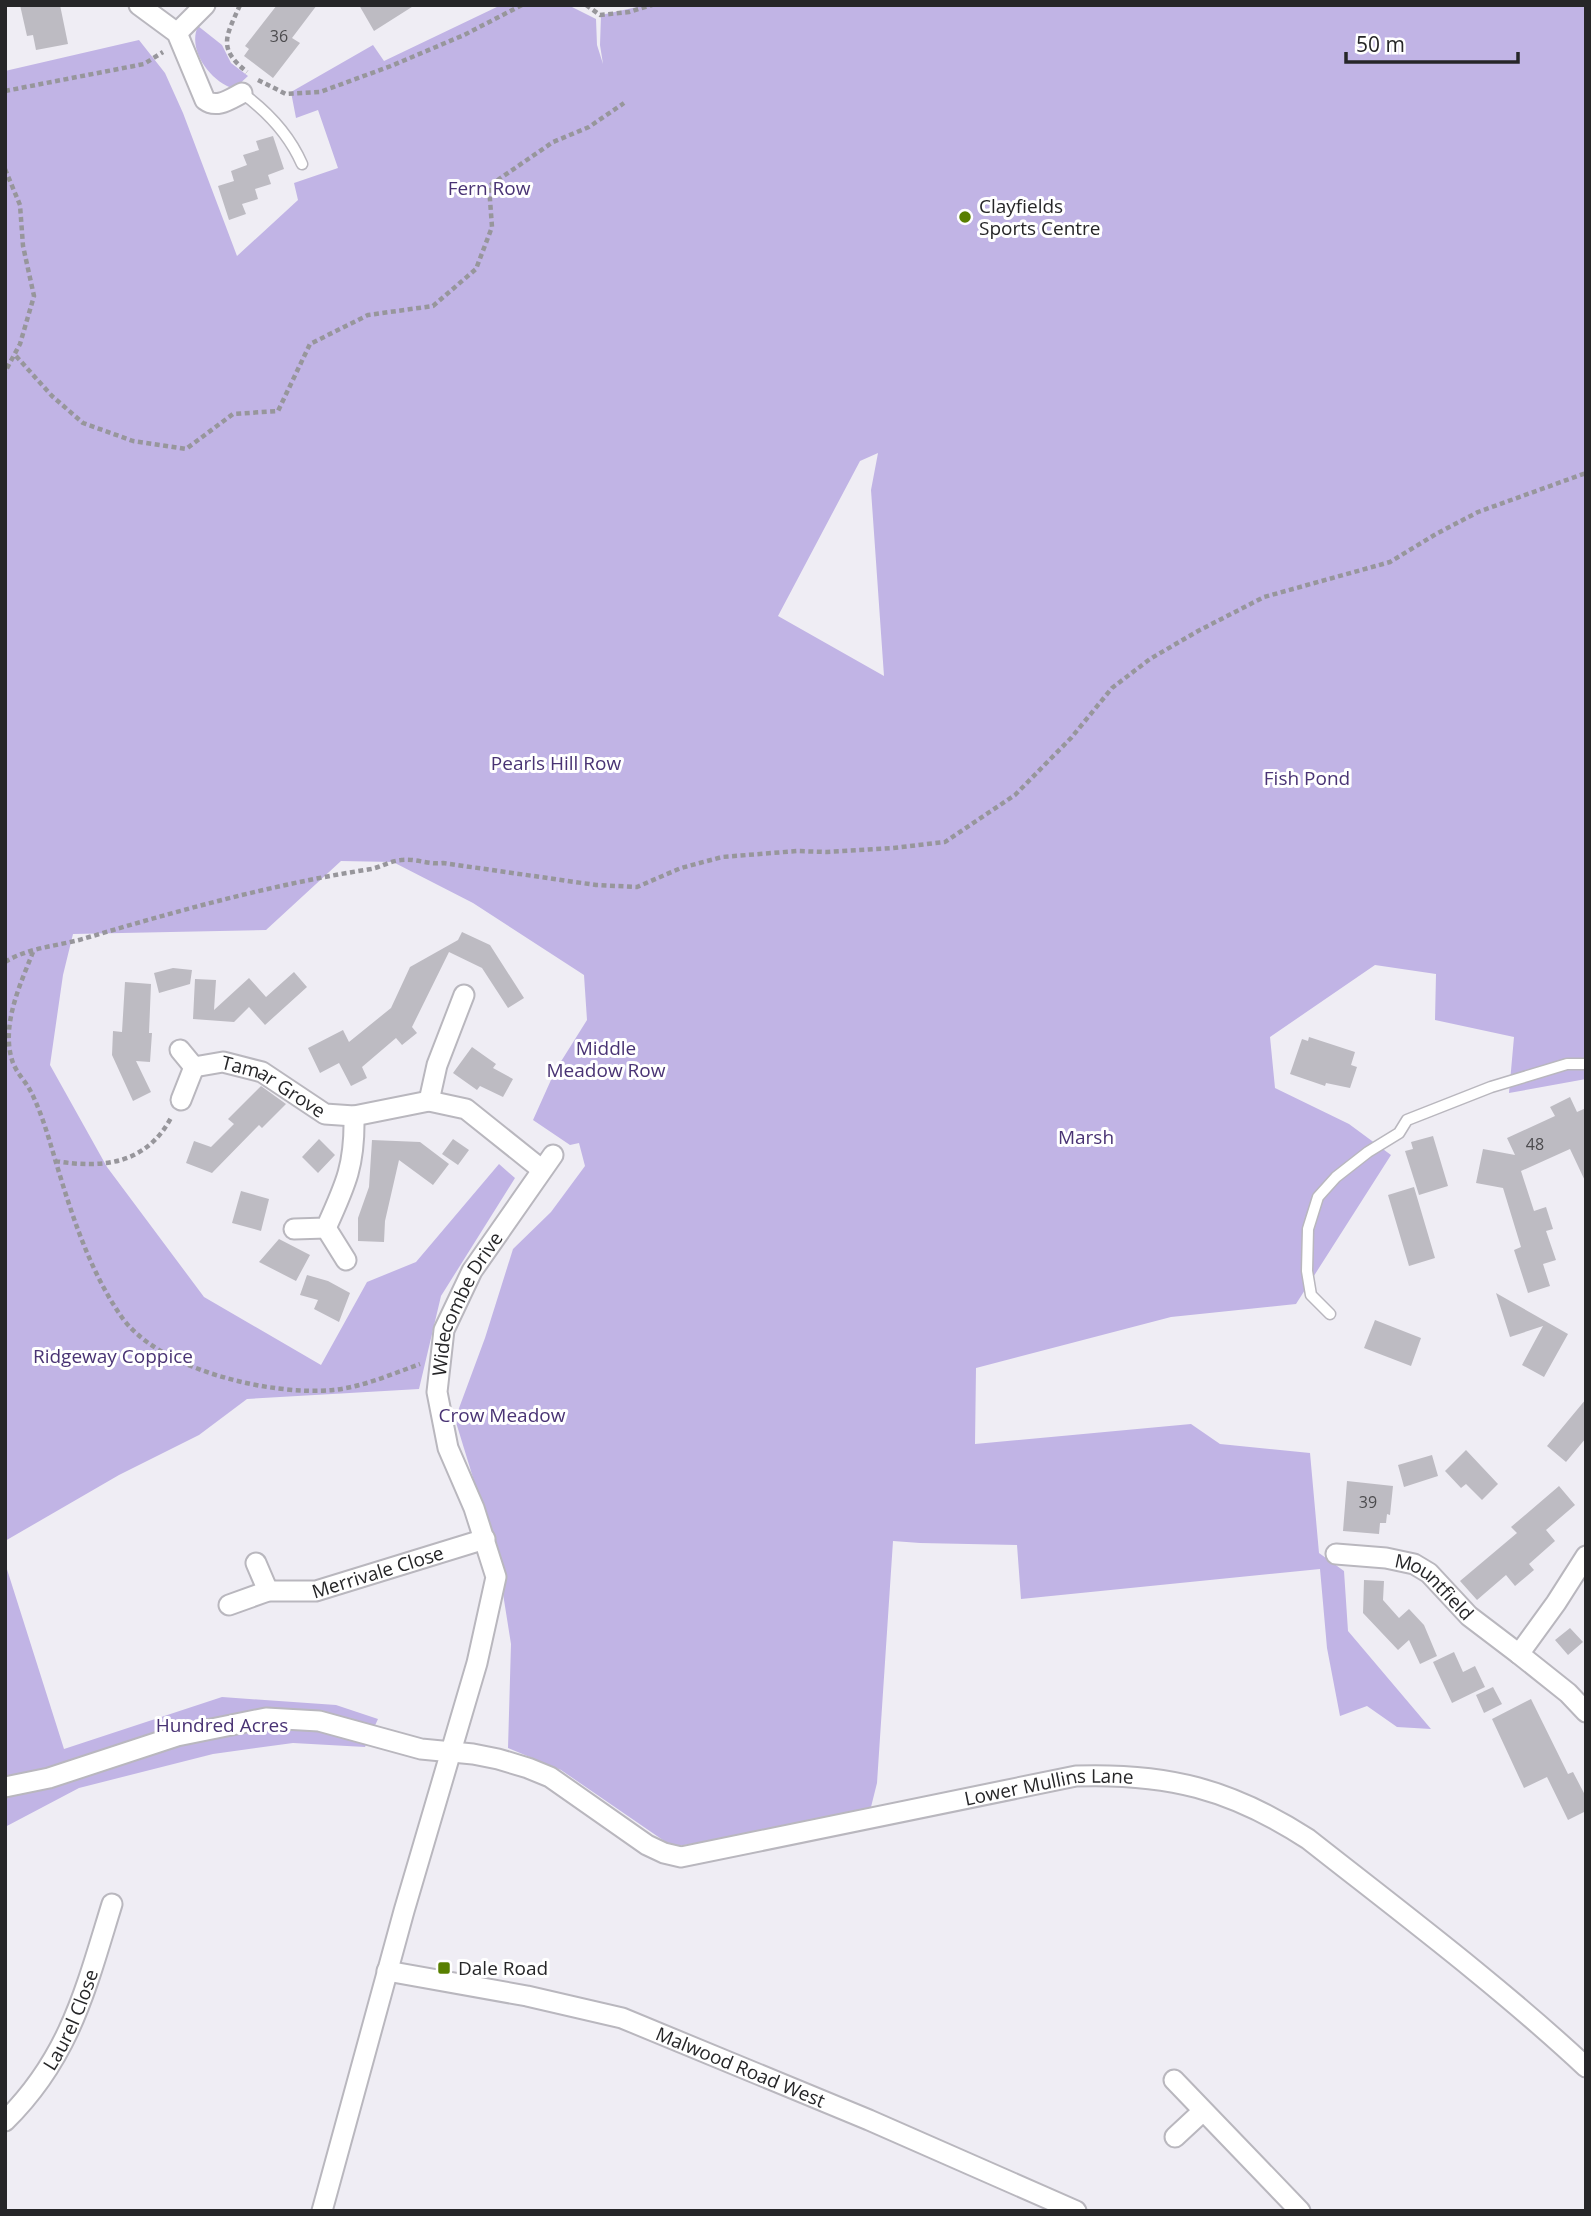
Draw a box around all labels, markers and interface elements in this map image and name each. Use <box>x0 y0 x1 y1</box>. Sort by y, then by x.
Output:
scale bar <box>1346 21 1518 65</box>
house number: 36 <box>270 25 288 47</box>
text: 50 m <box>1356 30 1405 58</box>
park label: Fern Row <box>448 175 531 201</box>
place label: Clayfields Sports Centre <box>979 193 1101 241</box>
marker: Clayfields Sports Centre <box>957 209 973 225</box>
park label: Pearls Hill Row <box>491 750 621 776</box>
park label: Fish Pond <box>1264 765 1350 791</box>
park label: Middle Meadow Row <box>547 1035 666 1083</box>
street label: Tamar Grove <box>219 1049 331 1124</box>
park label: Marsh <box>1058 1124 1114 1150</box>
house number: 48 <box>1526 1133 1544 1155</box>
street label: Widecombe Drive <box>426 1227 508 1377</box>
park label: Ridgeway Coppice <box>33 1343 193 1369</box>
park label: Crow Meadow <box>439 1402 566 1428</box>
house number: 39 <box>1359 1491 1377 1513</box>
street label: Merrivale Close <box>309 1540 447 1605</box>
street label: Mountfield <box>1392 1547 1480 1626</box>
park label: Hundred Acres <box>156 1712 288 1738</box>
street label: Lower Mullins Lane <box>962 1763 1135 1812</box>
place label: Dale Road <box>458 1955 548 1981</box>
marker: Dale Road <box>436 1960 452 1976</box>
street label: Laurel Close <box>37 1966 104 2075</box>
street label: Malwood Road West <box>652 2020 829 2114</box>

